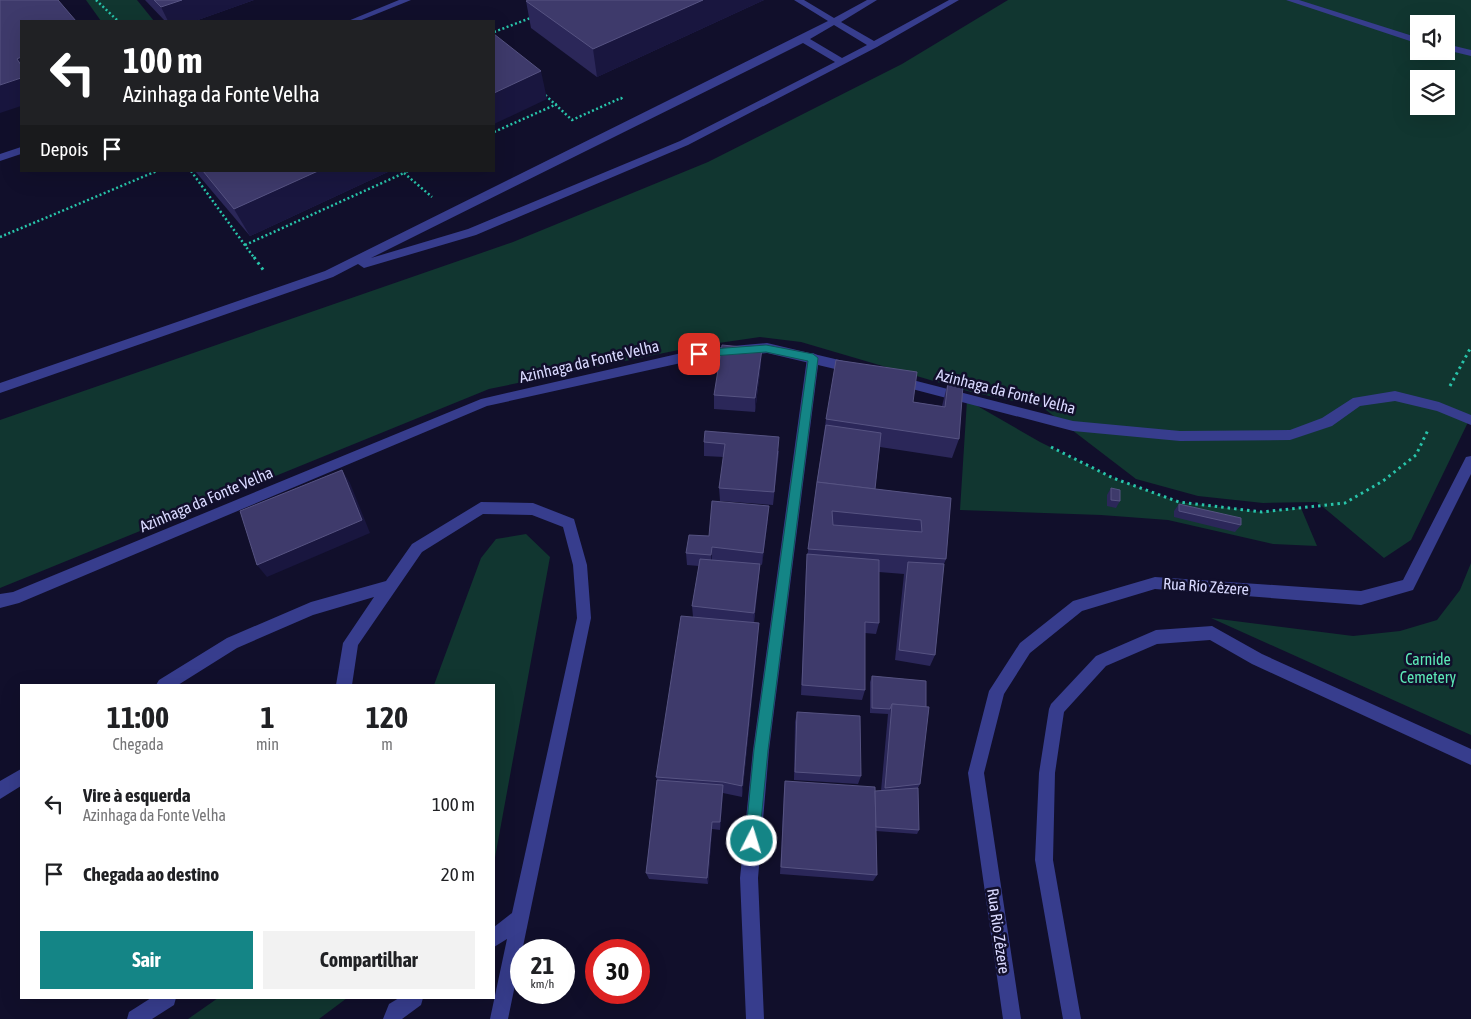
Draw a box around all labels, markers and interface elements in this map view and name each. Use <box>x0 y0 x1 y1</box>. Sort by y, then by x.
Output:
map controls <box>1410 15 1455 115</box>
button: sound <box>1410 15 1455 60</box>
icon: left <box>40 40 105 105</box>
text: 100 m <box>123 40 202 80</box>
button: layers <box>1410 70 1455 115</box>
text: Azinhaga da Fonte Velha <box>123 81 320 107</box>
icon: arrive <box>98 135 126 163</box>
text: Depois <box>40 138 88 160</box>
pin <box>678 333 720 375</box>
street label: Azinhaga da Fonte Velha <box>517 336 661 387</box>
icon: arrive <box>685 340 713 368</box>
street label: Azinhaga da Fonte Velha <box>934 365 1078 418</box>
street label: Azinhaga da Fonte Velha <box>137 463 276 536</box>
street label: Rua Rio Zêzere <box>1162 574 1250 598</box>
park label: Carnide Cemetery <box>1400 650 1457 687</box>
text: 11:00 <box>107 700 169 734</box>
text: 1 <box>260 700 275 734</box>
text: 120 <box>366 700 408 734</box>
text: Chegada <box>112 735 164 753</box>
text: min <box>256 735 279 753</box>
text: m <box>381 735 393 753</box>
text: Vire à esquerda <box>83 784 191 806</box>
icon: left <box>40 790 68 818</box>
text: 100 m <box>432 793 475 815</box>
text: Azinhaga da Fonte Velha <box>83 806 226 824</box>
position arrow <box>725 814 777 866</box>
icon: arrive <box>40 860 68 888</box>
text: Chegada ao destino <box>83 863 219 885</box>
text: 20 m <box>441 863 475 885</box>
street label: Rua Rio Zêzere <box>984 887 1014 975</box>
button: Sair <box>40 931 253 989</box>
button: Compartilhar <box>263 931 475 989</box>
speed limit sign: 30 <box>585 939 650 1004</box>
text: 21 <box>531 951 554 979</box>
text: km/h <box>531 977 554 991</box>

